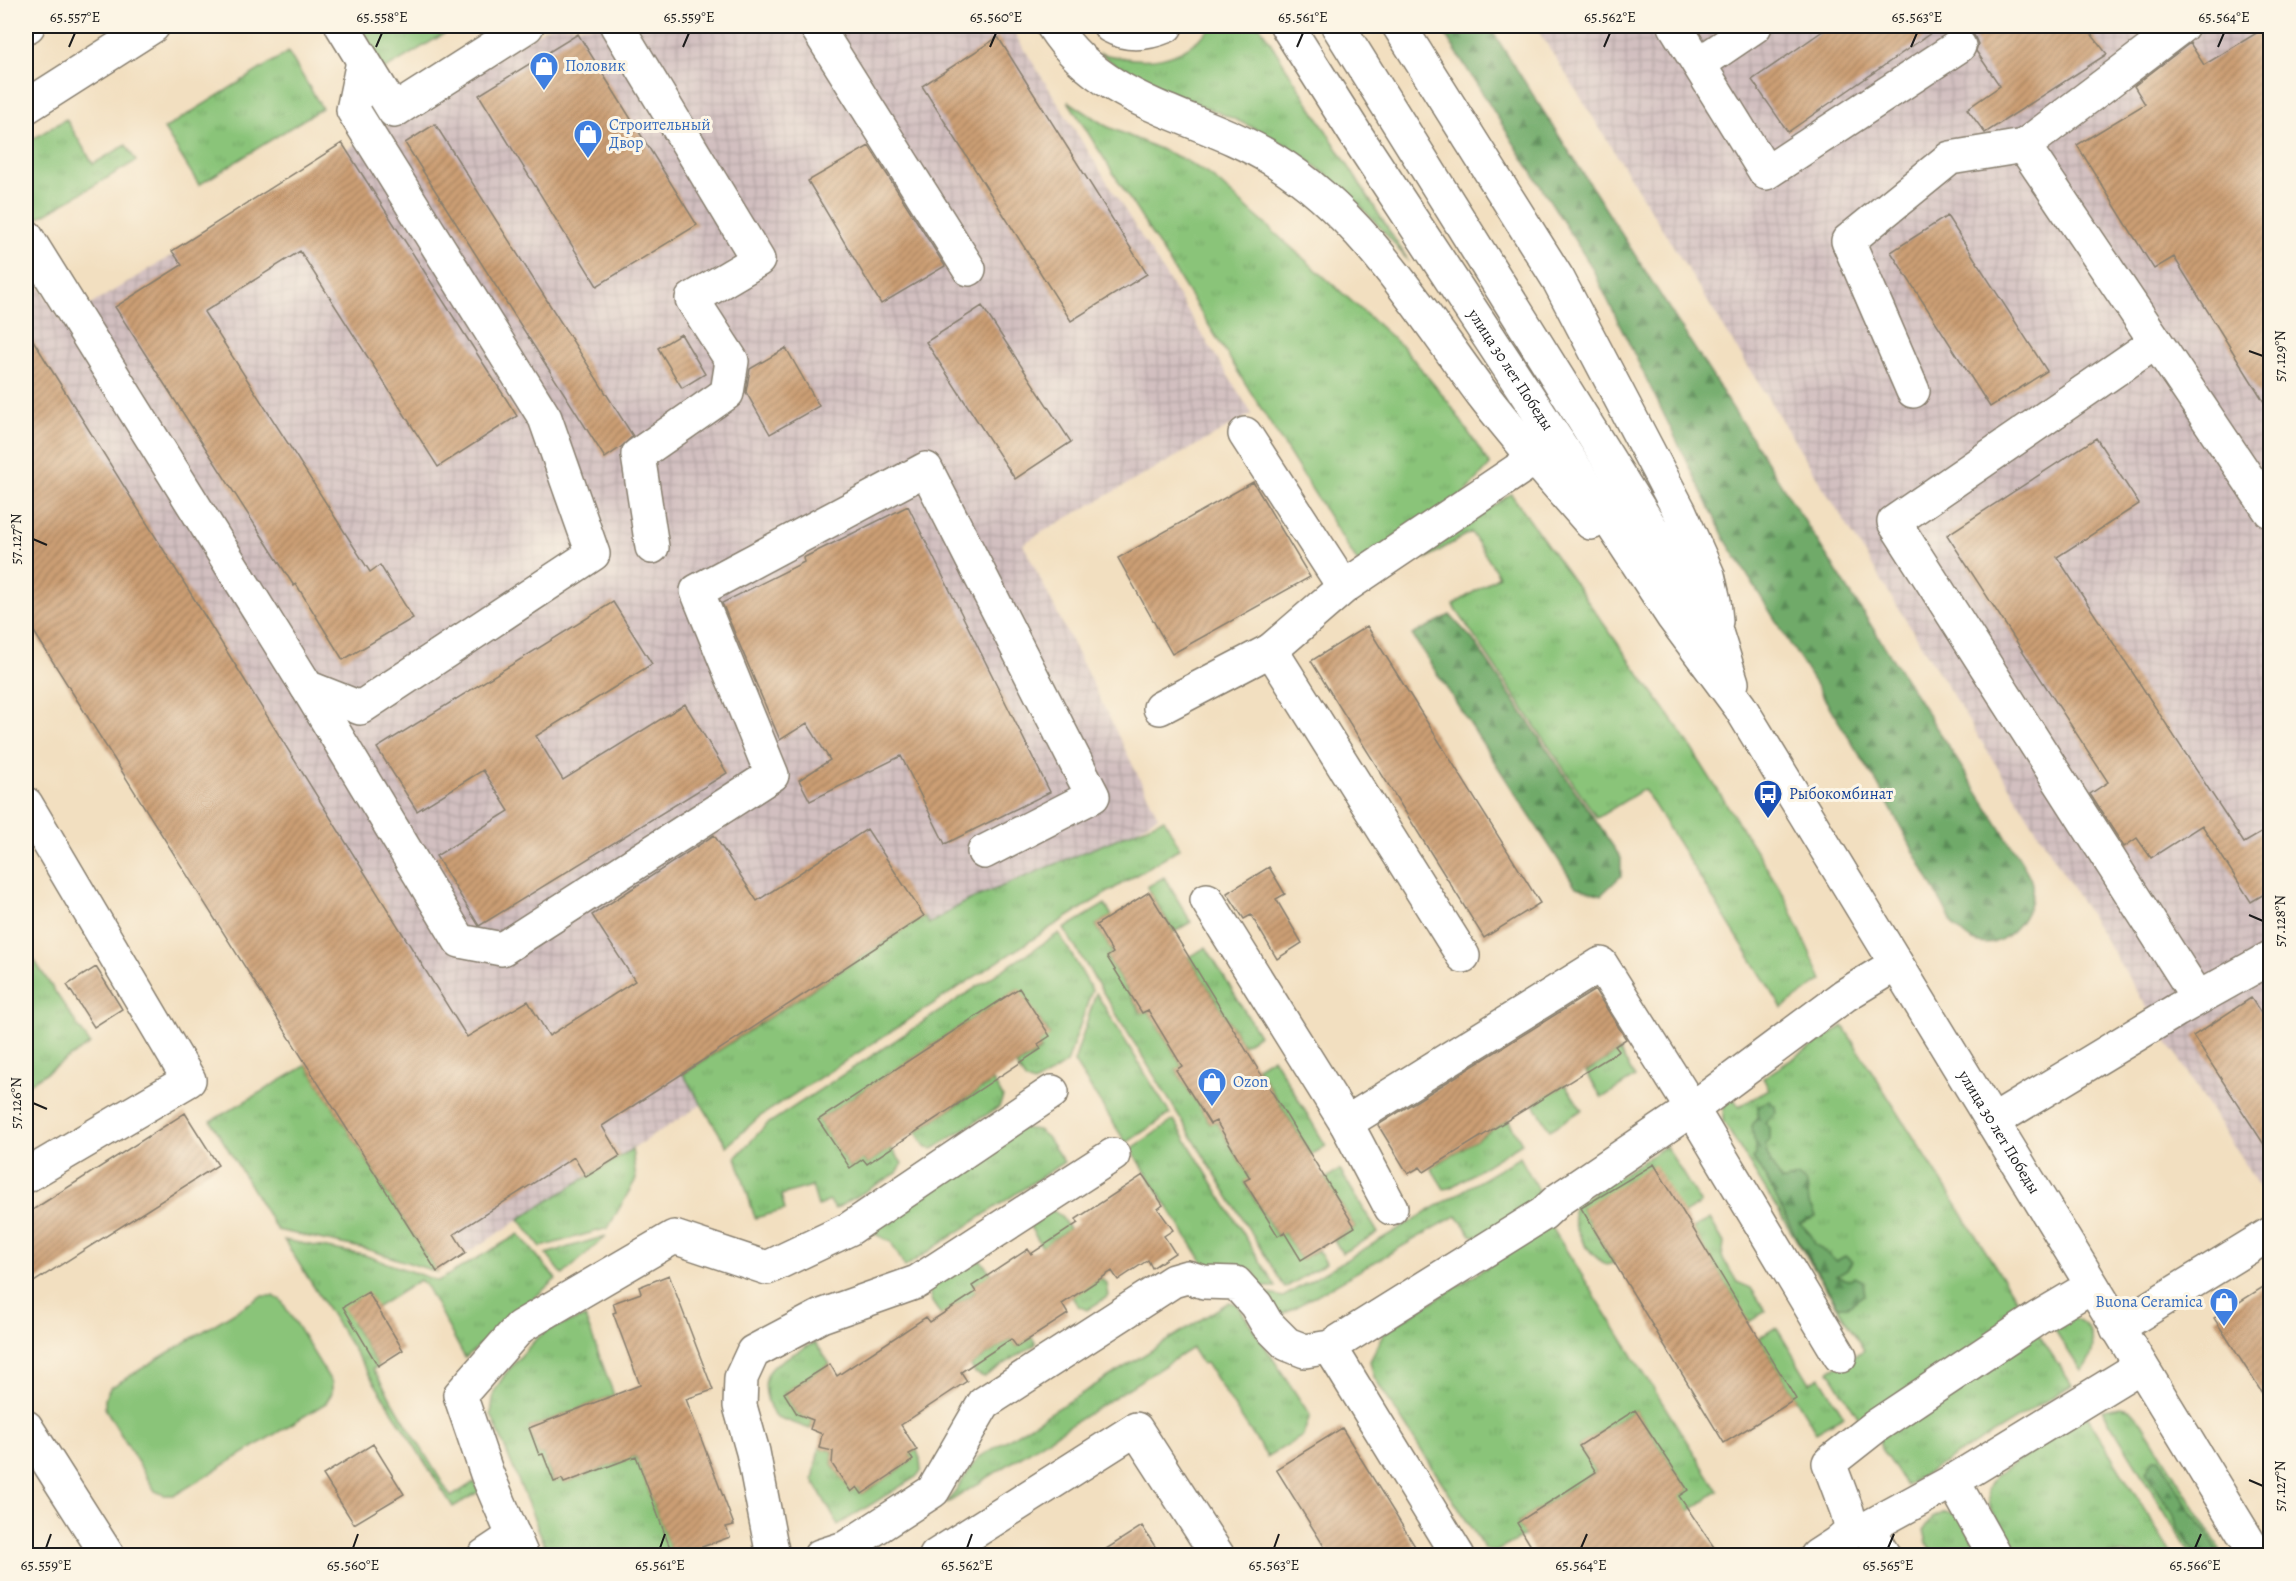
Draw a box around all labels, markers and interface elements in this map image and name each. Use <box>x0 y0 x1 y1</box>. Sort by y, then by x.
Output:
text: 65.557°E <box>50 7 100 27</box>
text: 65.558°E <box>356 7 408 27</box>
text: 65.559°E <box>663 7 715 27</box>
text: 65.560°E <box>970 7 1022 27</box>
text: 65.561°E <box>1278 7 1328 27</box>
text: 65.562°E <box>1584 7 1636 27</box>
text: 65.563°E <box>1892 7 1942 27</box>
text: 65.564°E <box>2198 7 2250 27</box>
shop icon: Половик <box>528 50 560 92</box>
place label: Половик <box>565 55 625 77</box>
place label: Строительный Двор <box>609 114 711 154</box>
shop icon: Строительный Двор <box>572 118 604 160</box>
street label: улица 30 лет Победы <box>1462 304 1558 435</box>
text: 57.129°N <box>2270 330 2290 382</box>
text: 57.127°N <box>6 513 26 565</box>
bus stop icon: Рыбокомбинат <box>1752 778 1784 820</box>
place label: Рыбокомбинат <box>1789 783 1893 805</box>
text: 57.128°N <box>2270 895 2290 947</box>
street label: улица 30 лет Победы <box>1952 1065 2045 1198</box>
shop icon: Ozon <box>1196 1066 1228 1108</box>
place label: Ozon <box>1233 1071 1268 1093</box>
text: 57.126°N <box>6 1077 26 1129</box>
shop icon: Buona Ceramica <box>2208 1286 2240 1328</box>
place label: Buona Ceramica <box>2095 1291 2204 1313</box>
text: 57.127°N <box>2270 1460 2290 1512</box>
text: 65.559°E <box>20 1555 72 1575</box>
text: 65.560°E <box>327 1555 379 1575</box>
text: 65.561°E <box>635 1555 685 1575</box>
text: 65.562°E <box>941 1555 993 1575</box>
text: 65.563°E <box>1249 1555 1299 1575</box>
text: 65.564°E <box>1555 1555 1607 1575</box>
text: 65.565°E <box>1862 1555 1914 1575</box>
text: 65.566°E <box>2169 1555 2221 1575</box>

